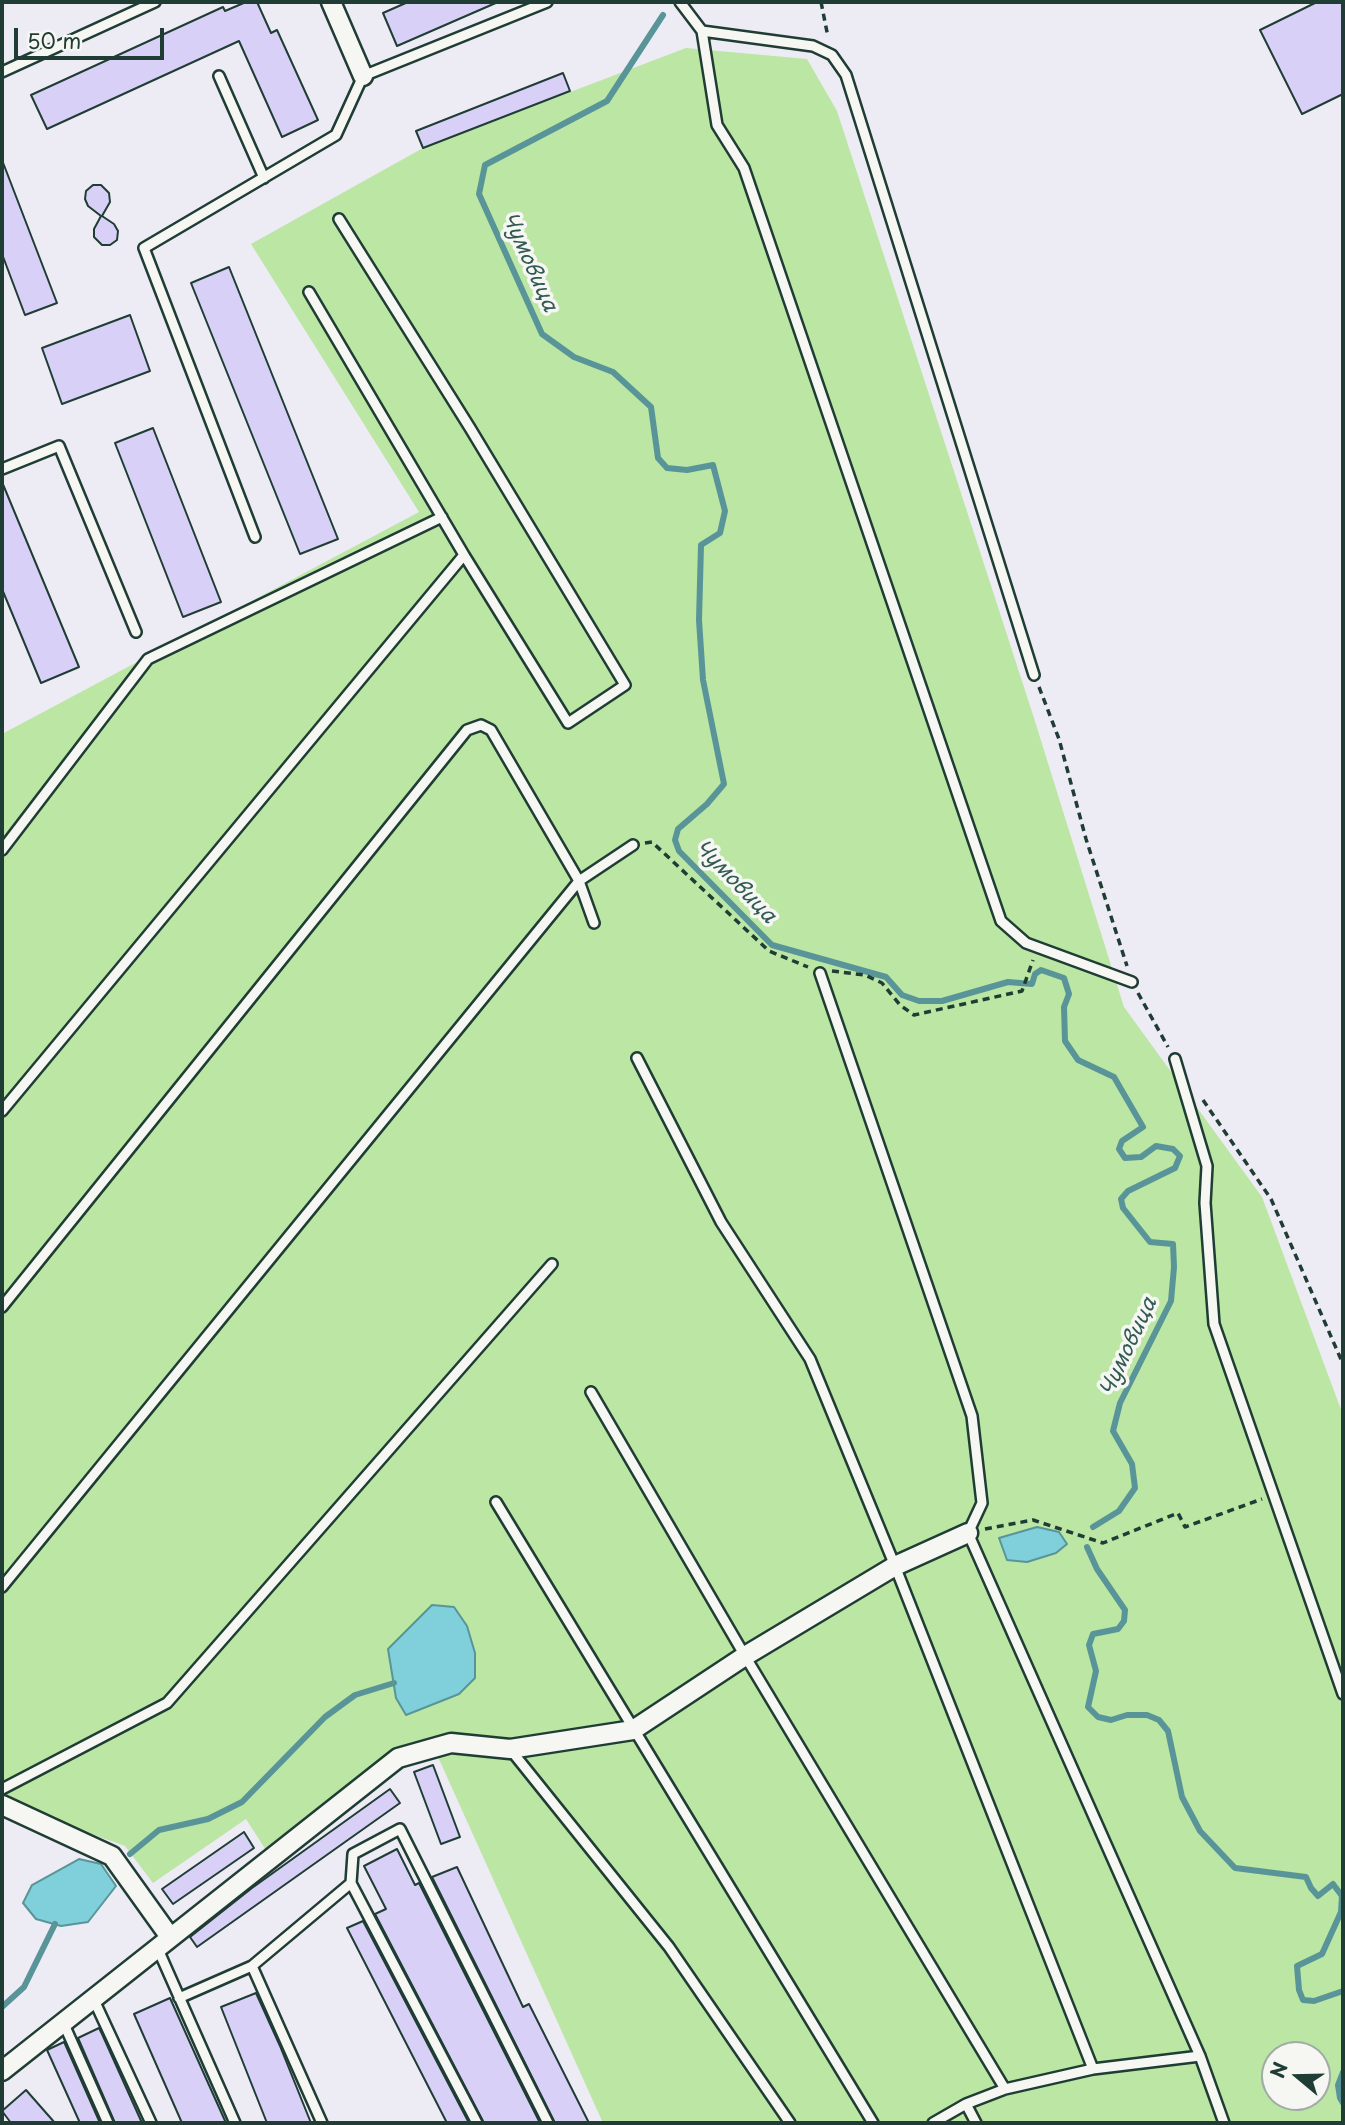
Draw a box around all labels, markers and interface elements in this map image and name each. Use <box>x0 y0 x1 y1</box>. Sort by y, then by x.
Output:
scale bar <box>18 14 168 58</box>
text: 50 m <box>27 24 81 56</box>
water label: Чумовица <box>496 208 562 316</box>
water label: Чумовица <box>689 835 781 929</box>
water label: Чумовица <box>1095 1294 1163 1400</box>
north arrow <box>1261 2041 1331 2111</box>
text: N <box>1262 2058 1294 2081</box>

